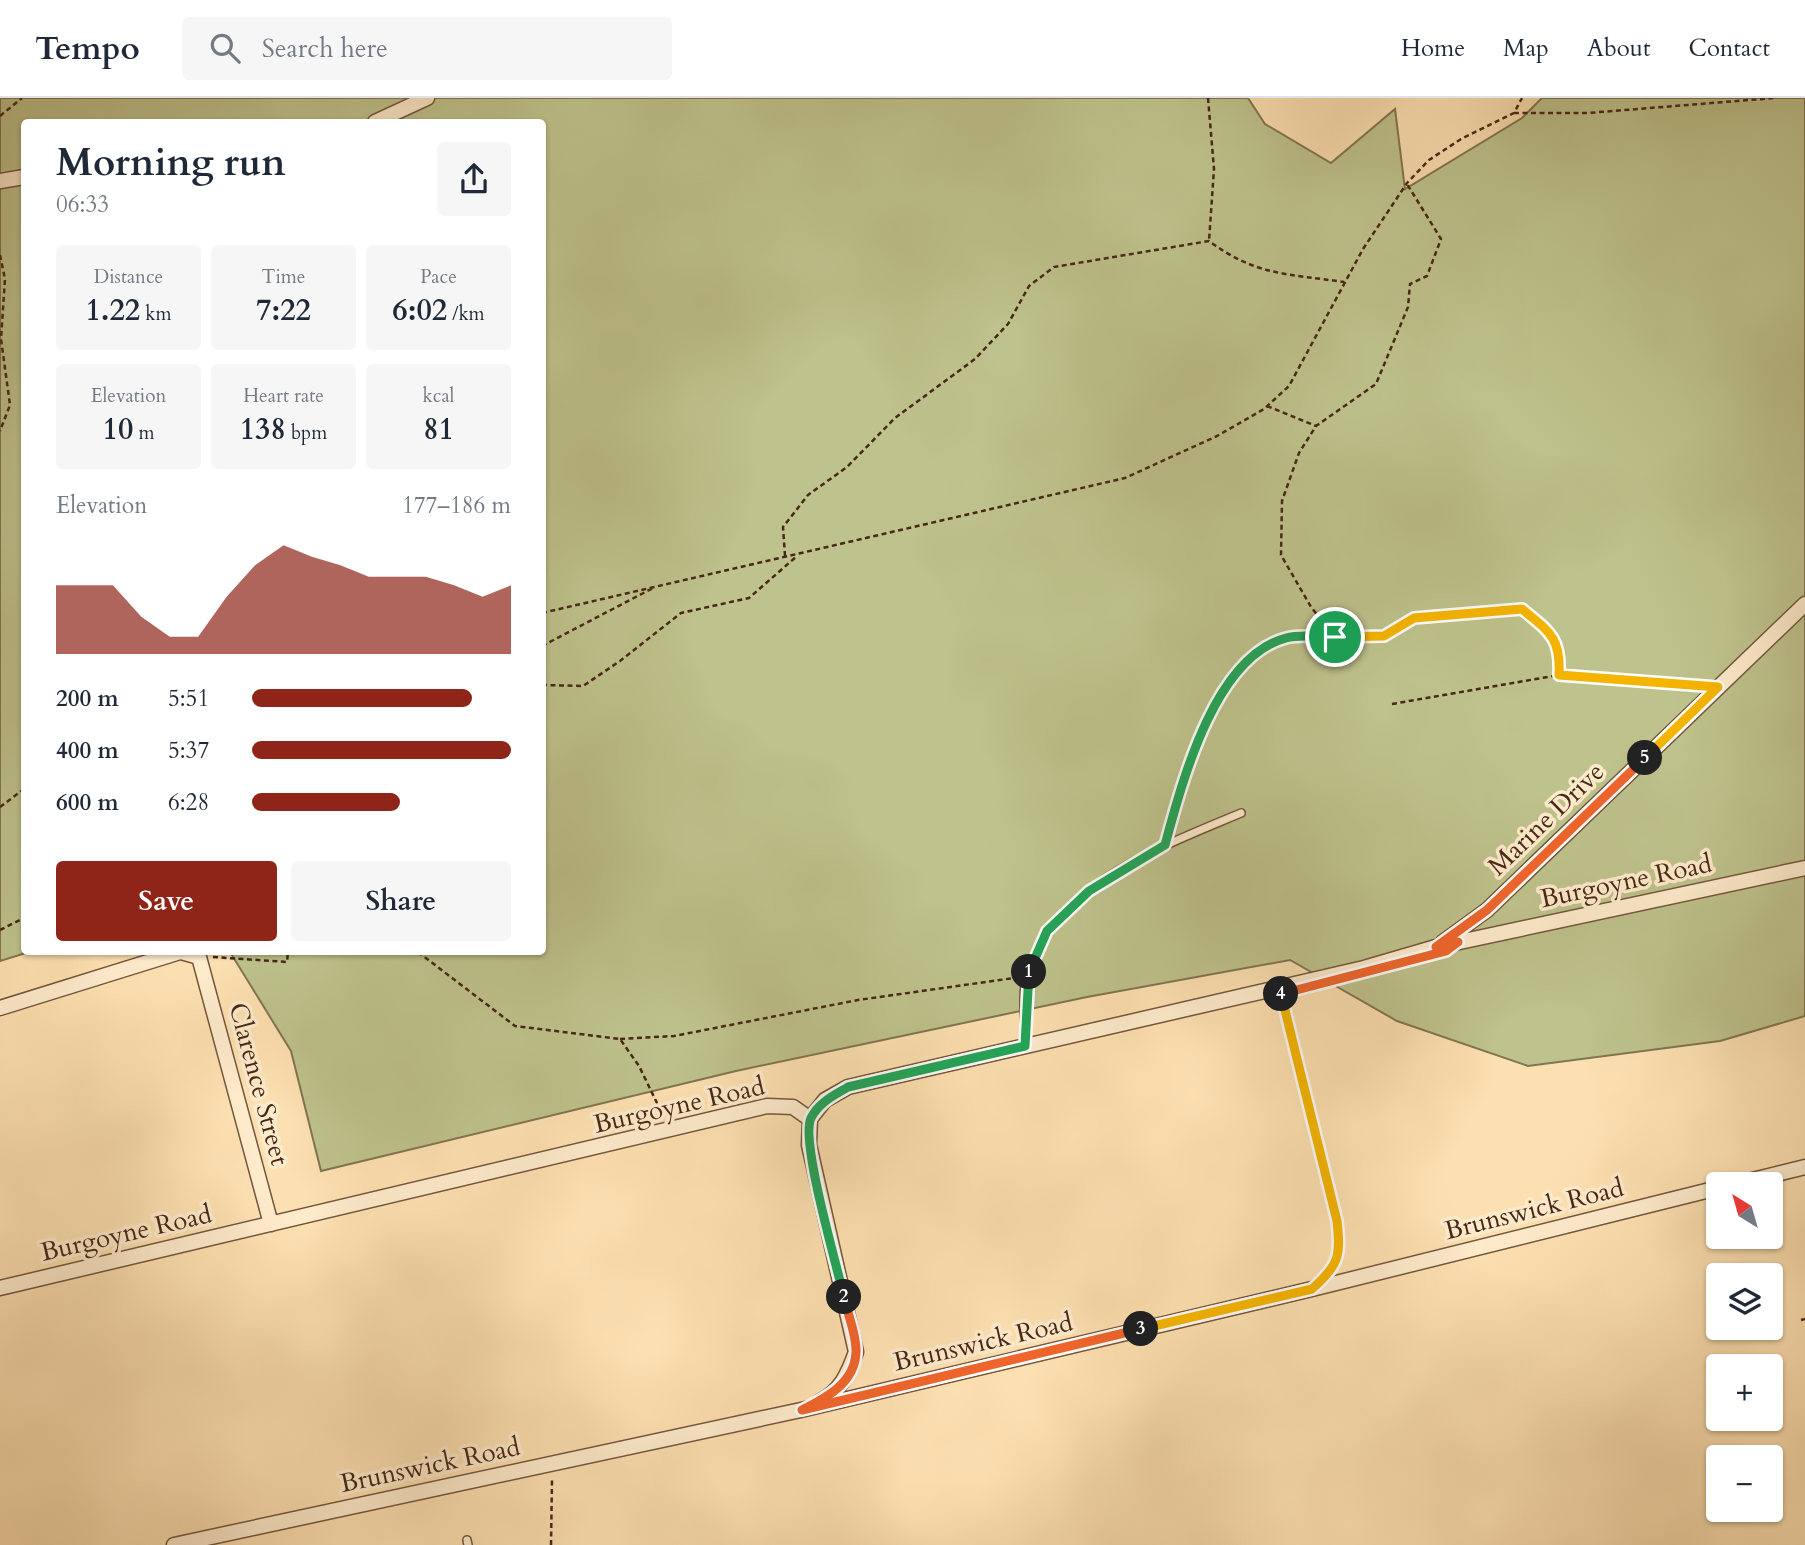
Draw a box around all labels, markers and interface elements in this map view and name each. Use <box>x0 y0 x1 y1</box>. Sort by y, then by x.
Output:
search box <box>182 17 672 80</box>
text: Tempo <box>35 26 140 71</box>
icon: search <box>206 29 244 67</box>
text: Search here <box>262 31 388 66</box>
text: Home <box>1401 32 1465 65</box>
text: Map <box>1503 32 1549 65</box>
text: About <box>1587 32 1651 65</box>
text: Contact <box>1689 32 1770 65</box>
text: Morning run <box>56 137 286 189</box>
button: share <box>437 142 511 216</box>
text: 06:33 <box>56 189 109 220</box>
text: Distance <box>94 264 163 290</box>
text: Time <box>262 264 305 290</box>
text: Pace <box>420 264 457 290</box>
text: 1.22 <box>85 290 140 331</box>
text: 7:22 <box>256 290 311 331</box>
text: 6:02 <box>392 290 447 331</box>
text: km <box>140 301 172 327</box>
text: /km <box>447 301 485 327</box>
text: Elevation <box>91 383 166 409</box>
text: Heart rate <box>243 383 324 409</box>
text: kcal <box>423 383 454 409</box>
text: 10 <box>103 409 133 450</box>
text: 138 <box>240 409 286 450</box>
text: 81 <box>423 409 454 450</box>
text: m <box>133 420 154 446</box>
text: bpm <box>286 420 327 446</box>
text: Elevation <box>56 490 147 521</box>
text: 177–186 m <box>402 490 511 521</box>
pin <box>1305 607 1365 667</box>
icon: arrive <box>1316 618 1354 656</box>
text: 200 m <box>56 683 119 714</box>
text: 5:51 <box>168 683 209 714</box>
text: 400 m <box>56 735 119 766</box>
text: 5:37 <box>168 735 209 766</box>
pin: 5 <box>1628 740 1662 776</box>
text: 5 <box>1640 744 1649 770</box>
street label: Marine Drive <box>1480 755 1612 883</box>
text: 600 m <box>56 787 119 818</box>
text: 6:28 <box>168 787 209 818</box>
street label: Burgoyne Road <box>1537 846 1715 916</box>
button: Save <box>56 861 277 941</box>
button: Share <box>291 861 511 941</box>
pin: 1 <box>1012 954 1046 990</box>
text: 1 <box>1024 958 1033 984</box>
pin: 4 <box>1264 976 1298 1012</box>
text: 4 <box>1276 980 1285 1006</box>
street label: Clarence Street <box>220 999 298 1169</box>
street label: Burgoyne Road <box>590 1068 768 1142</box>
street label: Brunswick Road <box>1441 1170 1627 1248</box>
north arrow <box>1706 1172 1783 1250</box>
map controls <box>1706 1172 1783 1522</box>
street label: Burgoyne Road <box>37 1196 215 1270</box>
button: layers <box>1706 1263 1783 1340</box>
pin: 2 <box>826 1280 862 1314</box>
text: 2 <box>839 1283 848 1309</box>
street label: Brunswick Road <box>890 1304 1076 1380</box>
pin: 3 <box>1124 1312 1158 1346</box>
text: 3 <box>1136 1315 1145 1341</box>
button: + <box>1706 1354 1783 1431</box>
street label: Brunswick Road <box>337 1429 523 1501</box>
button: − <box>1706 1445 1783 1522</box>

